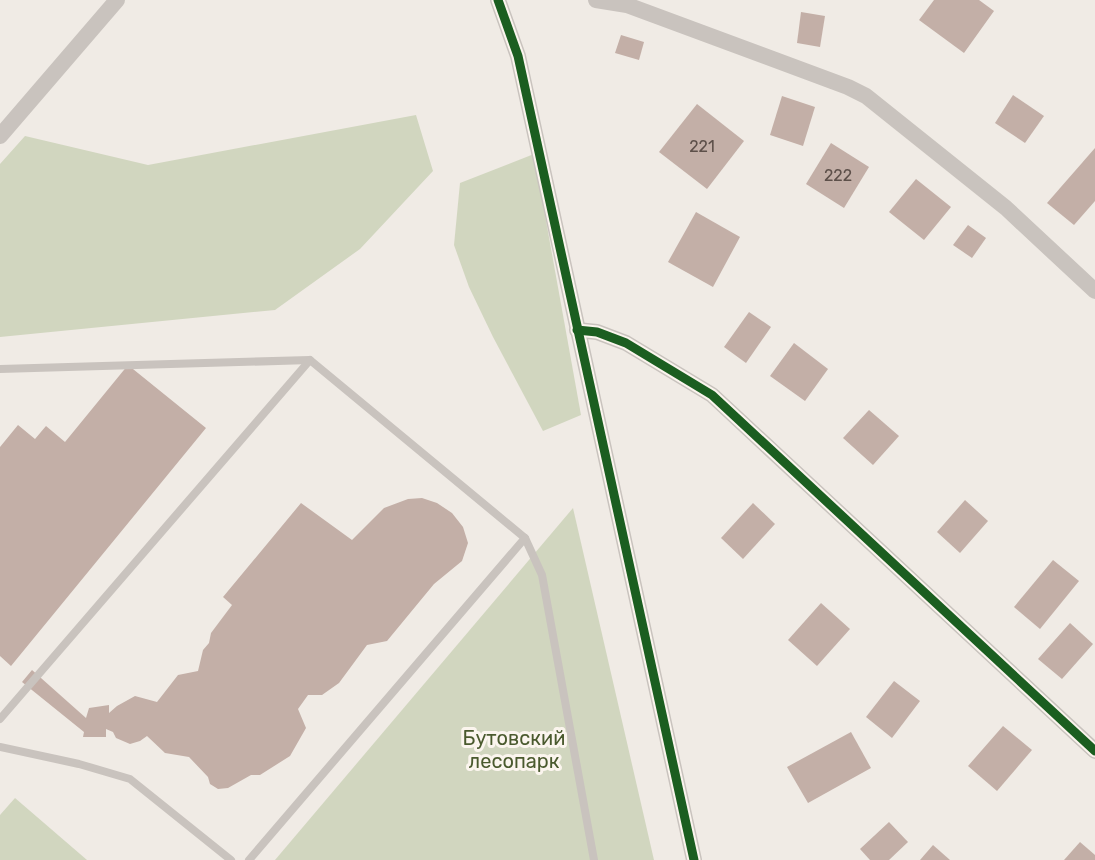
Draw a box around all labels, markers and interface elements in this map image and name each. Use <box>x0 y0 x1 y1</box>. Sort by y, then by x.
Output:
house number: 221 <box>689 137 715 156</box>
house number: 222 <box>824 166 852 185</box>
park label: Бутовский лесопарк <box>463 726 565 773</box>

